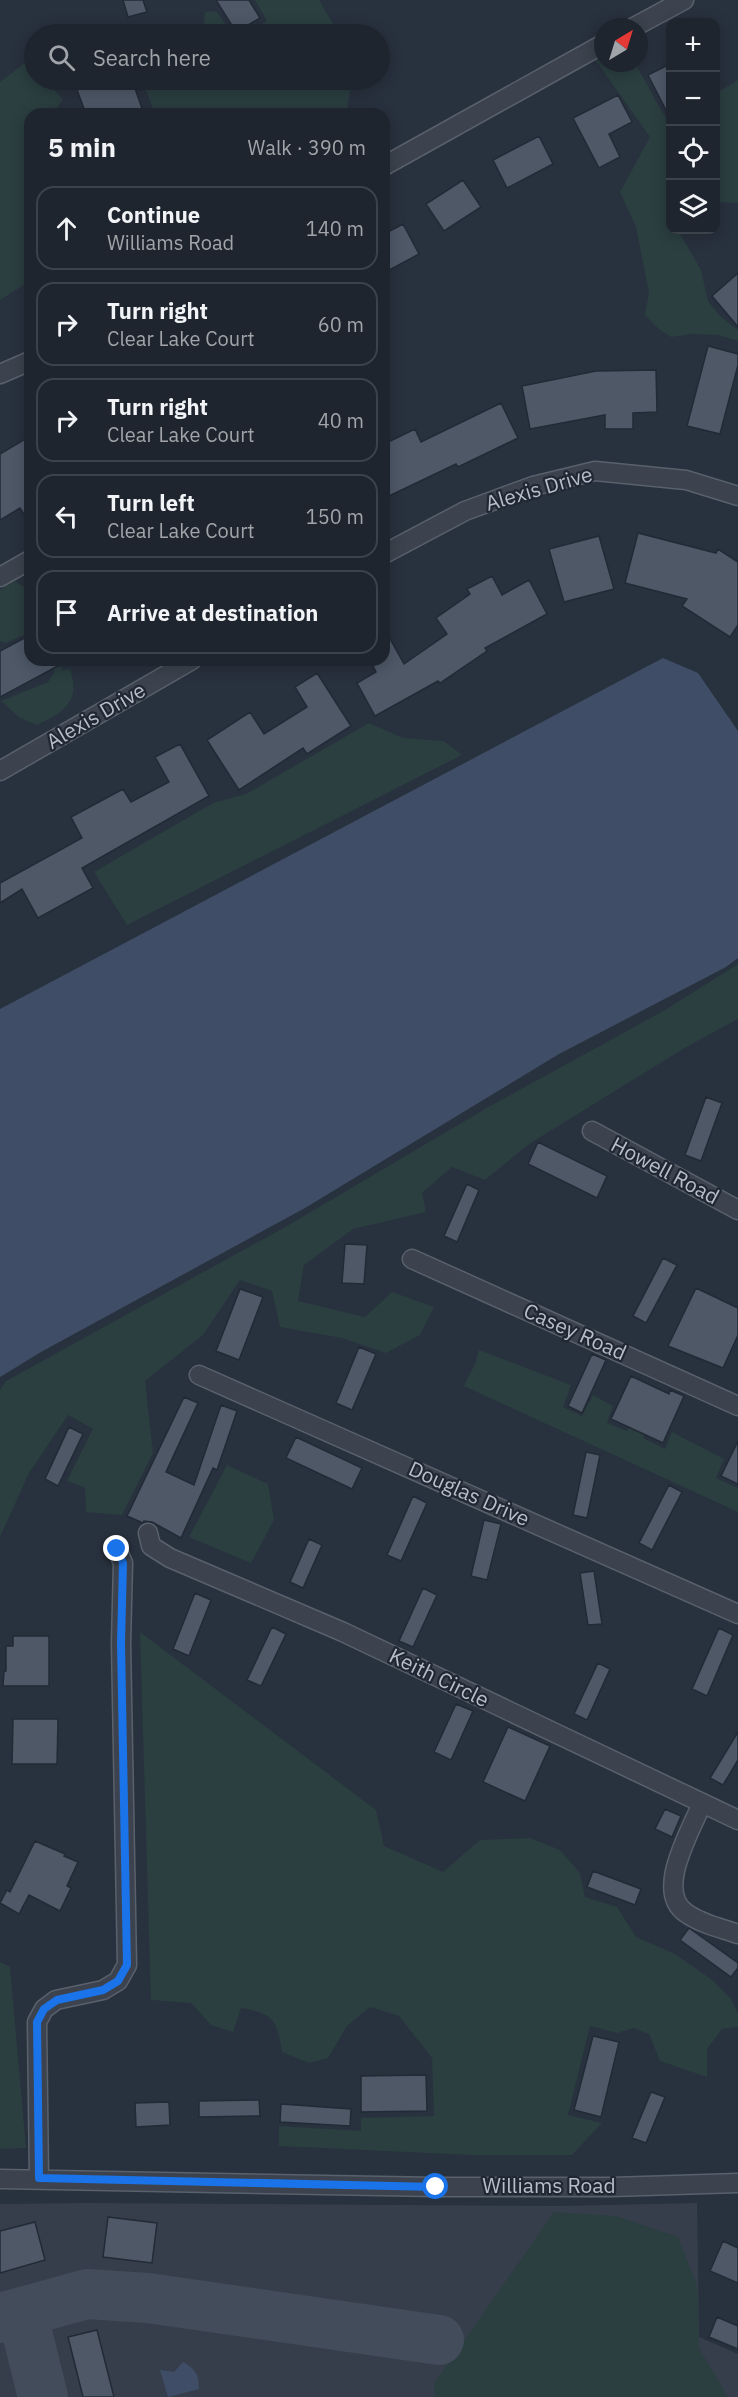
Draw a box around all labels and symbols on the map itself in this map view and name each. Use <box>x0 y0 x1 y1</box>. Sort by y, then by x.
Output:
north arrow <box>594 18 648 72</box>
street label: Alexis Drive <box>482 459 596 517</box>
street label: Alexis Drive <box>41 675 150 755</box>
street label: Howell Road <box>607 1130 724 1210</box>
street label: Casey Road <box>520 1296 631 1366</box>
street label: Douglas Drive <box>404 1454 534 1532</box>
route end <box>103 1535 129 1561</box>
street label: Keith Circle <box>385 1641 494 1713</box>
street label: Williams Road <box>482 2171 616 2199</box>
route start <box>422 2173 448 2199</box>

